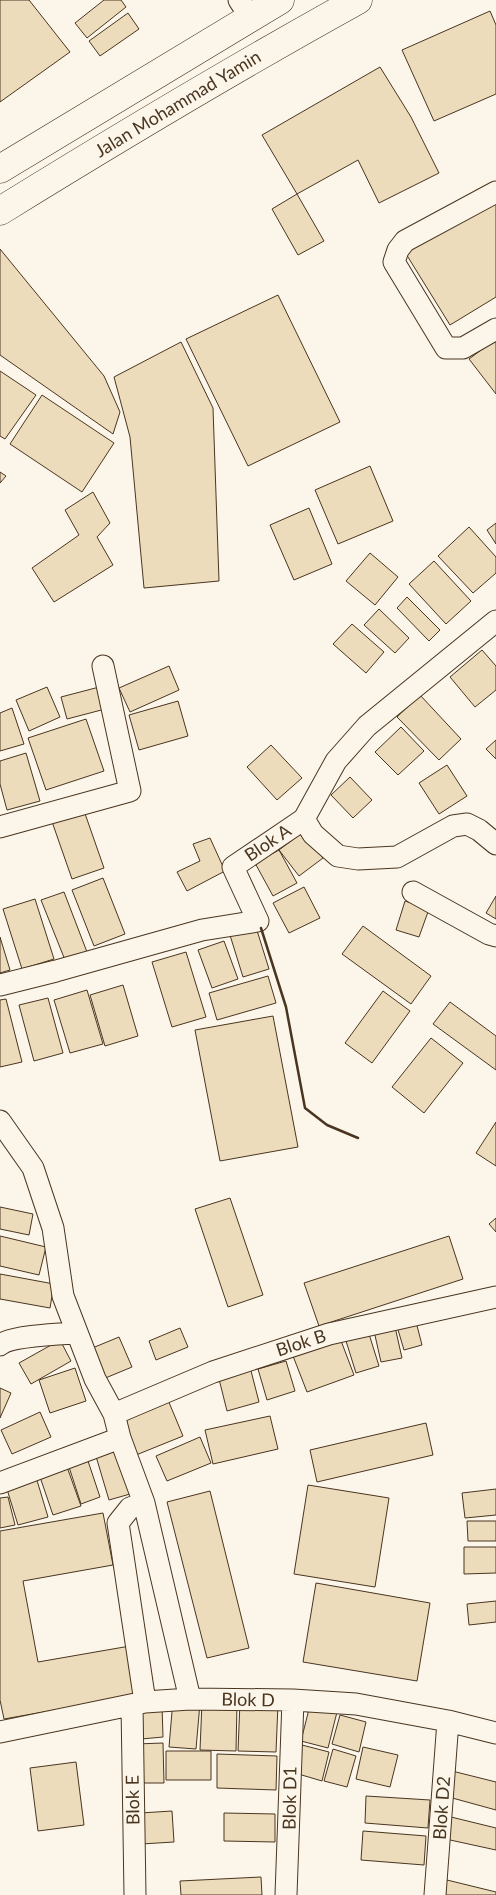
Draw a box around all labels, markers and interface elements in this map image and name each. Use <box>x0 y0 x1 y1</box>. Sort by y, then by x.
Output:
street label: Jalan Mohammad Yamin <box>91 45 264 161</box>
street label: Blok A <box>240 818 296 866</box>
street label: Blok B <box>273 1324 328 1360</box>
street label: Blok D <box>221 1688 275 1710</box>
street label: Blok D1 <box>277 1766 301 1830</box>
street label: Blok E <box>121 1775 143 1825</box>
street label: Blok D2 <box>428 1775 454 1841</box>

